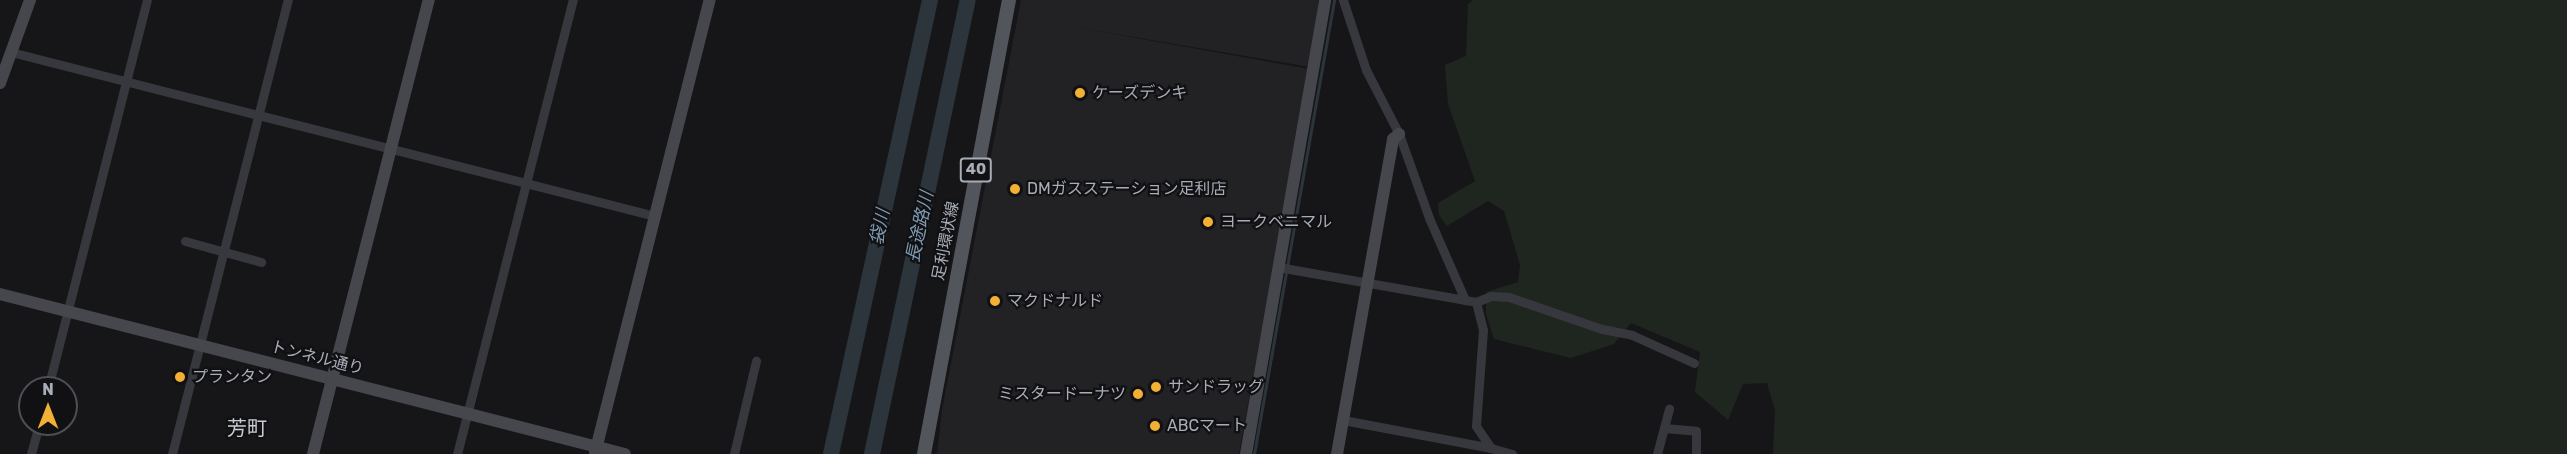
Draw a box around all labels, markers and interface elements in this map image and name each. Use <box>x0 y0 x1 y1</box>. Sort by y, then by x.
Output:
place label: ケーズデンキ <box>1092 83 1188 103</box>
marker: ケーズデンキ <box>1073 86 1087 100</box>
road number: 40 <box>960 158 992 182</box>
place label: DMガスステーション足利店 <box>1027 179 1227 199</box>
marker: DMガスステーション足利店 <box>1008 182 1022 196</box>
water label: 長途路川 <box>902 190 938 264</box>
street label: 足利環状線 <box>929 200 963 282</box>
water label: 袋川 <box>866 207 894 247</box>
place label: ヨークベニマル <box>1220 212 1332 232</box>
marker: ヨークベニマル <box>1201 215 1215 229</box>
place label: マクドナルド <box>1007 291 1103 311</box>
marker: マクドナルド <box>988 294 1002 308</box>
street label: トンネル通り <box>268 337 366 379</box>
place label: プランタン <box>192 367 272 387</box>
marker: プランタン <box>173 370 187 384</box>
north arrow <box>18 376 78 436</box>
place label: サンドラッグ <box>1168 377 1264 397</box>
text: N <box>42 380 54 399</box>
marker: サンドラッグ <box>1149 380 1163 394</box>
place label: ミスタードーナツ <box>998 384 1126 404</box>
marker: ミスタードーナツ <box>1131 387 1145 401</box>
district label: 芳町 <box>227 416 267 440</box>
place label: ABCマート <box>1167 416 1247 436</box>
marker: ABCマート <box>1148 419 1162 433</box>

